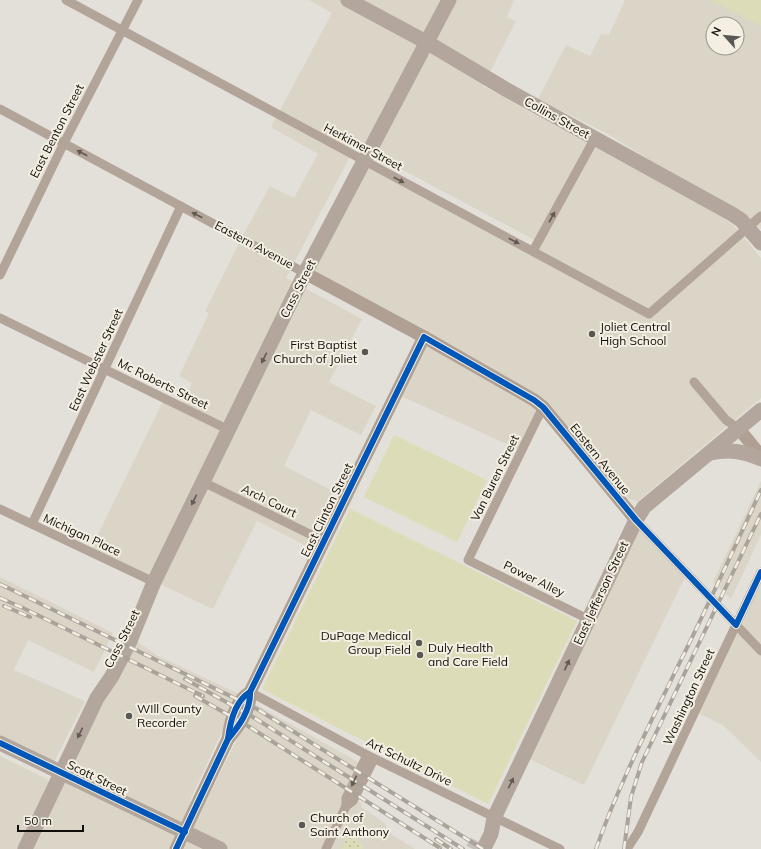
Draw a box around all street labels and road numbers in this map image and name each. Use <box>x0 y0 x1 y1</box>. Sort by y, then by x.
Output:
street label: East Benton Street <box>26 81 87 180</box>
street label: Collins Street <box>522 93 593 142</box>
street label: Herkimer Street <box>321 120 405 174</box>
street label: Eastern Avenue <box>212 218 296 272</box>
street label: Cass Street <box>276 257 319 320</box>
street label: East Webster Street <box>65 306 126 413</box>
street label: Mc Roberts Street <box>115 355 211 412</box>
street label: Eastern Avenue <box>567 420 634 497</box>
street label: Van Buren Street <box>467 432 522 523</box>
street label: East Clinton Street <box>297 460 356 559</box>
street label: Arch Court <box>239 481 299 520</box>
street label: Michigan Place <box>41 510 123 559</box>
street label: East Jefferson Street <box>570 539 631 647</box>
street label: Power Alley <box>501 557 568 600</box>
street label: Cass Street <box>100 607 143 670</box>
street label: Washington Street <box>660 646 717 747</box>
street label: Art Schultz Drive <box>364 734 455 789</box>
street label: Scott Street <box>65 757 130 798</box>

